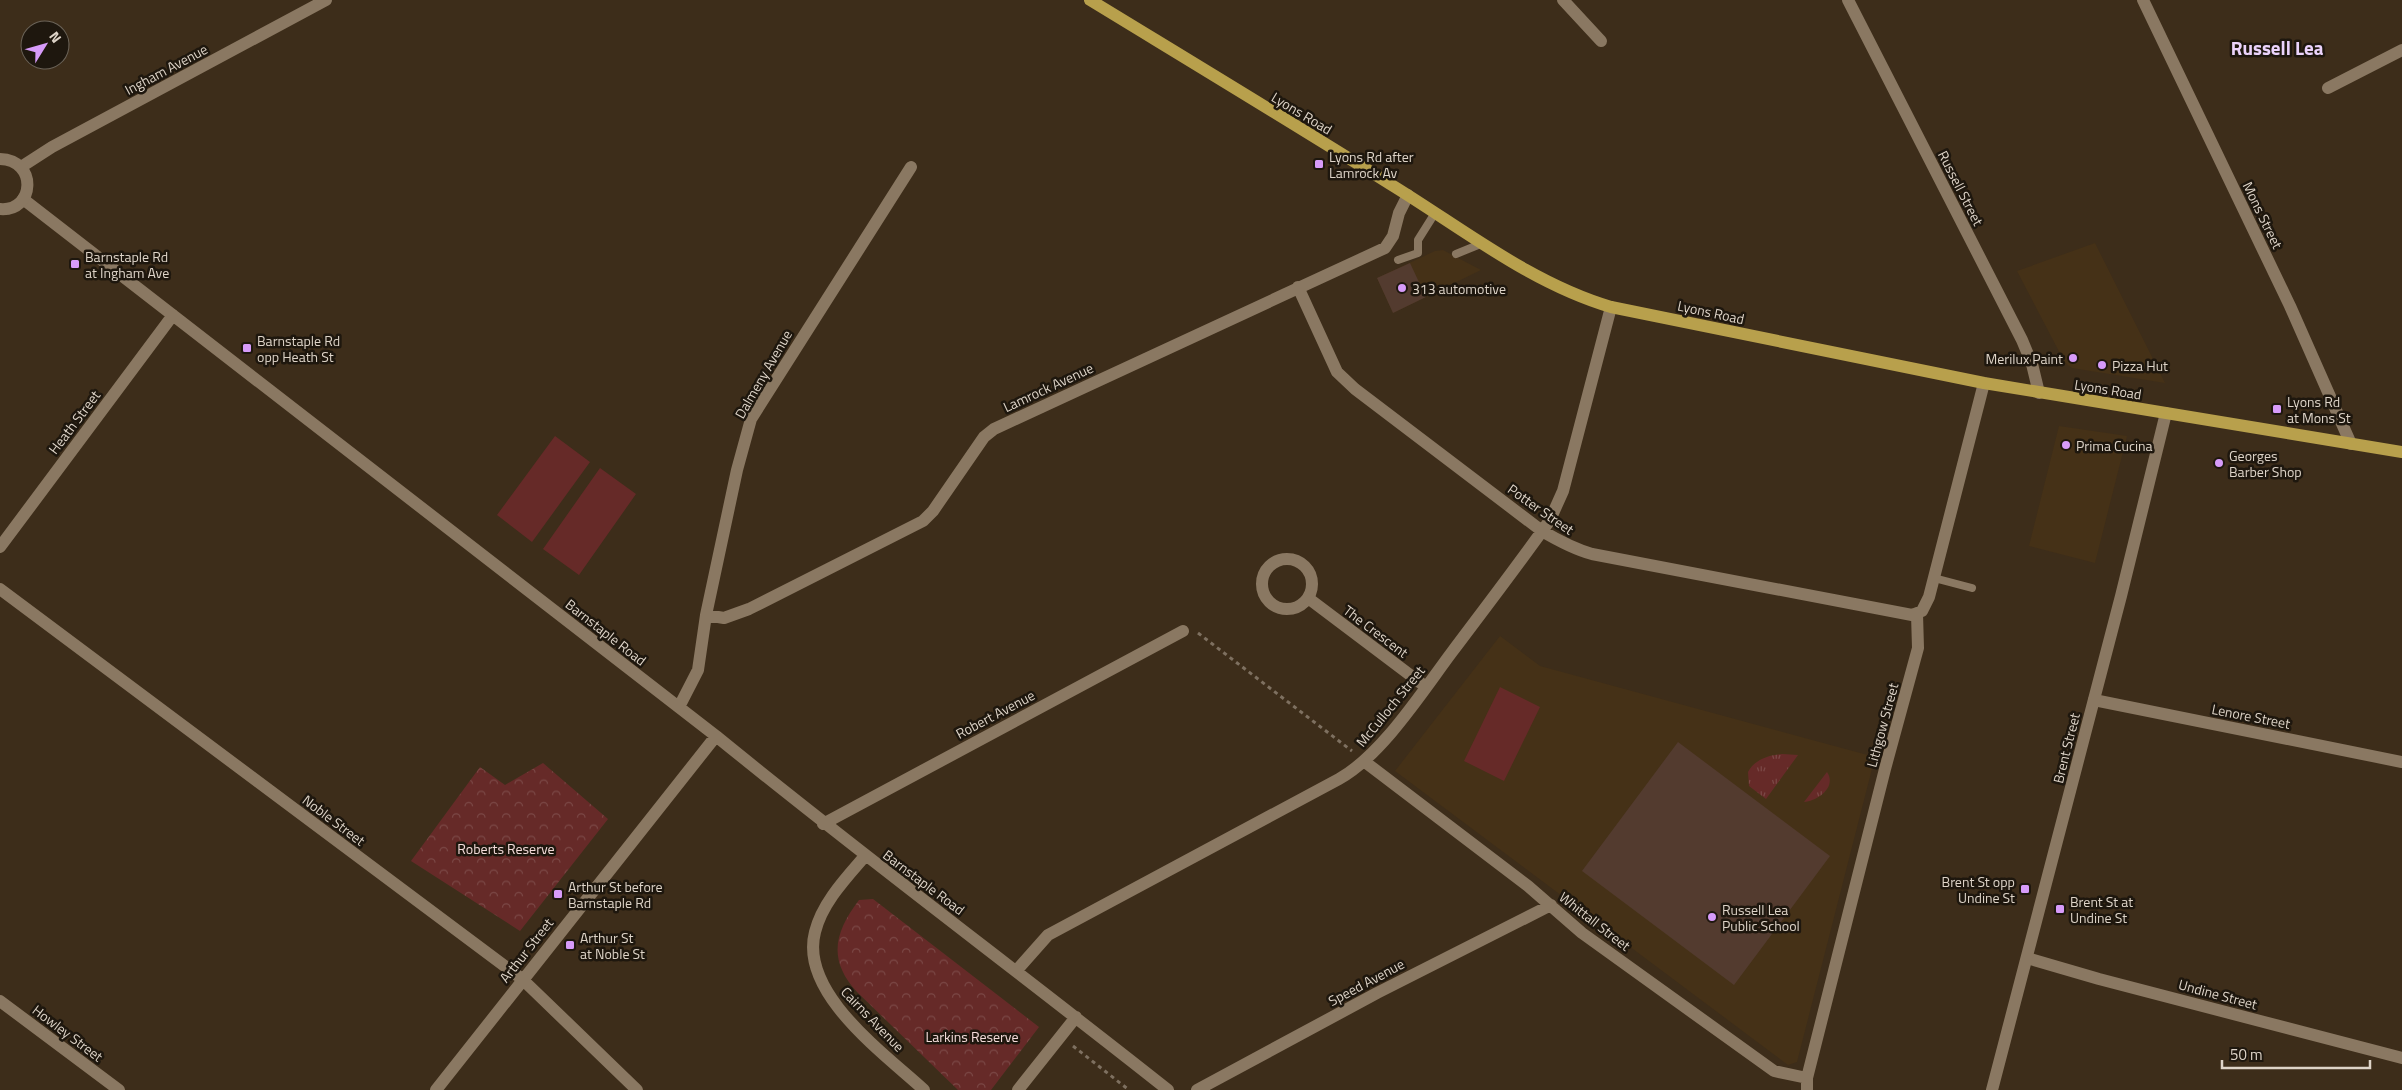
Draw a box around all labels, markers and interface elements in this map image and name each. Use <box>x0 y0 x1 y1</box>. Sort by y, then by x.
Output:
north arrow <box>20 20 70 70</box>
text: N <box>44 27 67 47</box>
district label: Russell Lea <box>2231 33 2324 62</box>
street label: Ingham Avenue <box>121 38 211 100</box>
street label: Lyons Road <box>1268 87 1336 139</box>
place label: Lyons Rd after Lamrock Av <box>1329 146 1414 183</box>
street label: Russell Street <box>1933 147 1989 229</box>
marker: Lyons Rd after Lamrock Av <box>1313 158 1325 170</box>
street label: Mons Street <box>2238 178 2288 252</box>
place label: Barnstaple Rd at Ingham Ave <box>85 246 169 283</box>
marker: Barnstaple Rd at Ingham Ave <box>69 258 81 270</box>
place label: 313 automotive <box>1412 278 1506 299</box>
marker: 313 automotive <box>1396 282 1408 294</box>
street label: Lyons Road <box>1676 295 1746 329</box>
street label: Dalmeny Avenue <box>729 326 797 422</box>
place label: Barnstaple Rd opp Heath St <box>257 330 340 367</box>
marker: Barnstaple Rd opp Heath St <box>241 342 253 354</box>
place label: Merilux Paint <box>1986 348 2063 369</box>
marker: Merilux Paint <box>2067 352 2079 364</box>
place label: Pizza Hut <box>2112 355 2168 376</box>
street label: Lamrock Avenue <box>1000 357 1096 417</box>
marker: Pizza Hut <box>2096 359 2108 371</box>
street label: Lyons Road <box>2073 373 2143 405</box>
street label: Heath Street <box>43 386 105 458</box>
place label: Lyons Rd at Mons St <box>2287 391 2351 428</box>
marker: Lyons Rd at Mons St <box>2271 403 2283 415</box>
place label: Prima Cucina <box>2076 435 2153 456</box>
marker: Prima Cucina <box>2060 439 2072 451</box>
place label: Georges Barber Shop <box>2229 445 2302 482</box>
marker: Georges Barber Shop <box>2213 457 2225 469</box>
street label: Potter Street <box>1504 478 1578 540</box>
street label: Barnstaple Road <box>561 594 651 670</box>
street label: The Crescent <box>1339 600 1413 662</box>
street label: McCulloch Street <box>1351 661 1429 751</box>
street label: Lithgow Street <box>1861 680 1903 770</box>
street label: Robert Avenue <box>952 684 1038 744</box>
street label: Lenore Street <box>2210 698 2292 734</box>
street label: Brent Street <box>2047 710 2085 785</box>
street label: Noble Street <box>298 789 370 851</box>
park label: Roberts Reserve <box>457 838 555 859</box>
street label: Barnstaple Road <box>879 844 969 920</box>
place label: Brent St opp Undine St <box>1942 871 2015 908</box>
place label: Arthur St before Barnstaple Rd <box>568 876 663 913</box>
marker: Brent St opp Undine St <box>2019 883 2031 895</box>
street label: Whittall Street <box>1555 886 1635 956</box>
marker: Arthur St before Barnstaple Rd <box>552 888 564 900</box>
place label: Brent St at Undine St <box>2070 891 2133 928</box>
place label: Russell Lea Public School <box>1722 899 1800 936</box>
marker: Brent St at Undine St <box>2054 903 2066 915</box>
marker: Russell Lea Public School <box>1706 911 1718 923</box>
street label: Arthur Street <box>494 913 558 987</box>
place label: Arthur St at Noble St <box>580 927 645 964</box>
marker: Arthur St at Noble St <box>564 939 576 951</box>
street label: Speed Avenue <box>1324 953 1408 1011</box>
street label: Undine Street <box>2176 973 2260 1015</box>
street label: Cairns Avenue <box>836 982 910 1056</box>
street label: Howley Street <box>28 999 108 1067</box>
park label: Larkins Reserve <box>925 1026 1019 1047</box>
scale bar <box>2222 1038 2370 1070</box>
text: 50 m <box>2230 1043 2263 1066</box>

